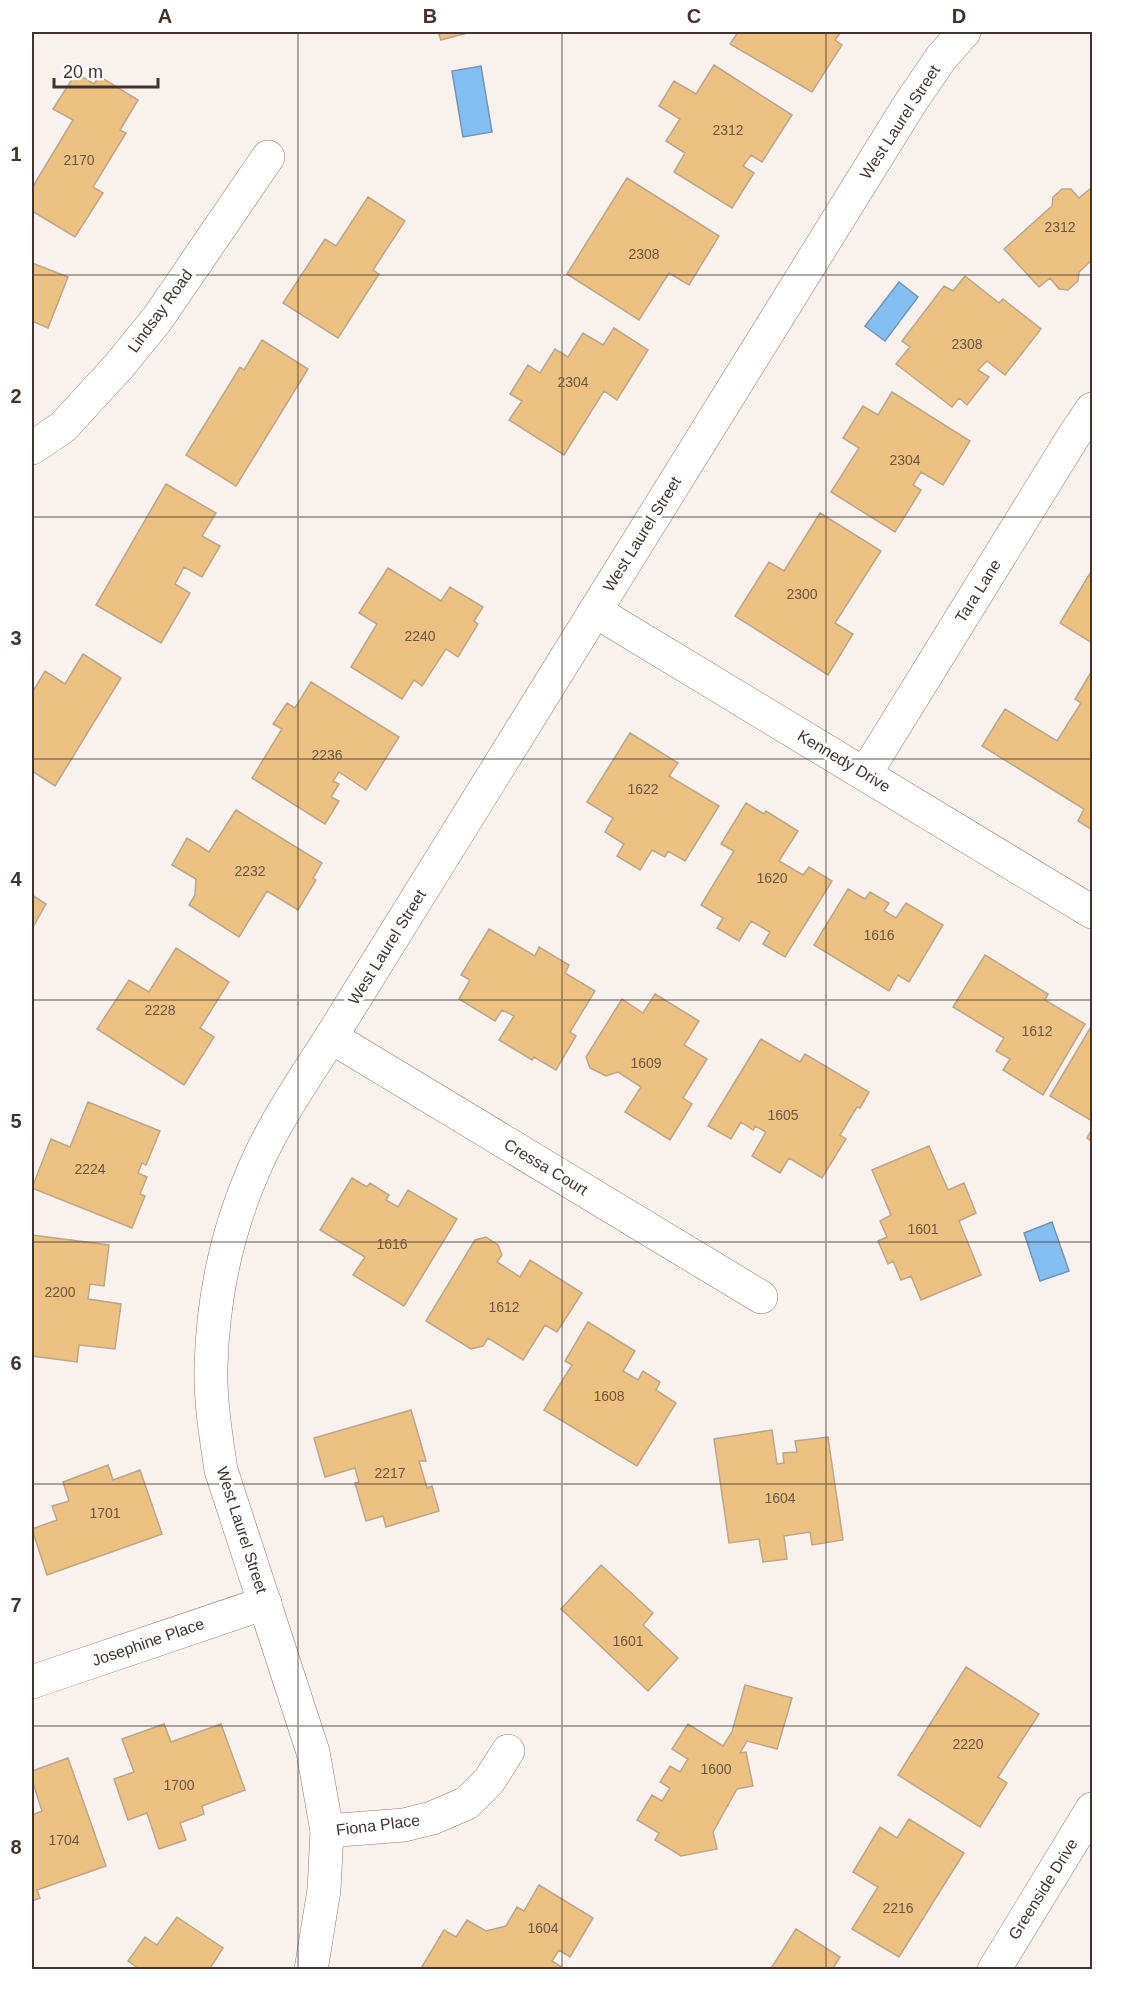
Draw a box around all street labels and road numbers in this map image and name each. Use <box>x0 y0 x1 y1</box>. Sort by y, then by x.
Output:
street label: West Laurel Street <box>857 61 943 182</box>
street label: Lindsay Road <box>124 266 196 356</box>
street label: West Laurel Street <box>600 473 685 595</box>
street label: Tara Lane <box>952 556 1004 626</box>
street label: Kennedy Drive <box>795 727 893 795</box>
street label: West Laurel Street <box>345 886 430 1008</box>
street label: Cressa Court <box>501 1135 591 1199</box>
street label: West Laurel Street <box>213 1464 271 1596</box>
street label: Josephine Place <box>90 1615 206 1669</box>
street label: Fiona Place <box>335 1811 421 1839</box>
street label: Greenside Drive <box>1005 1835 1081 1943</box>

